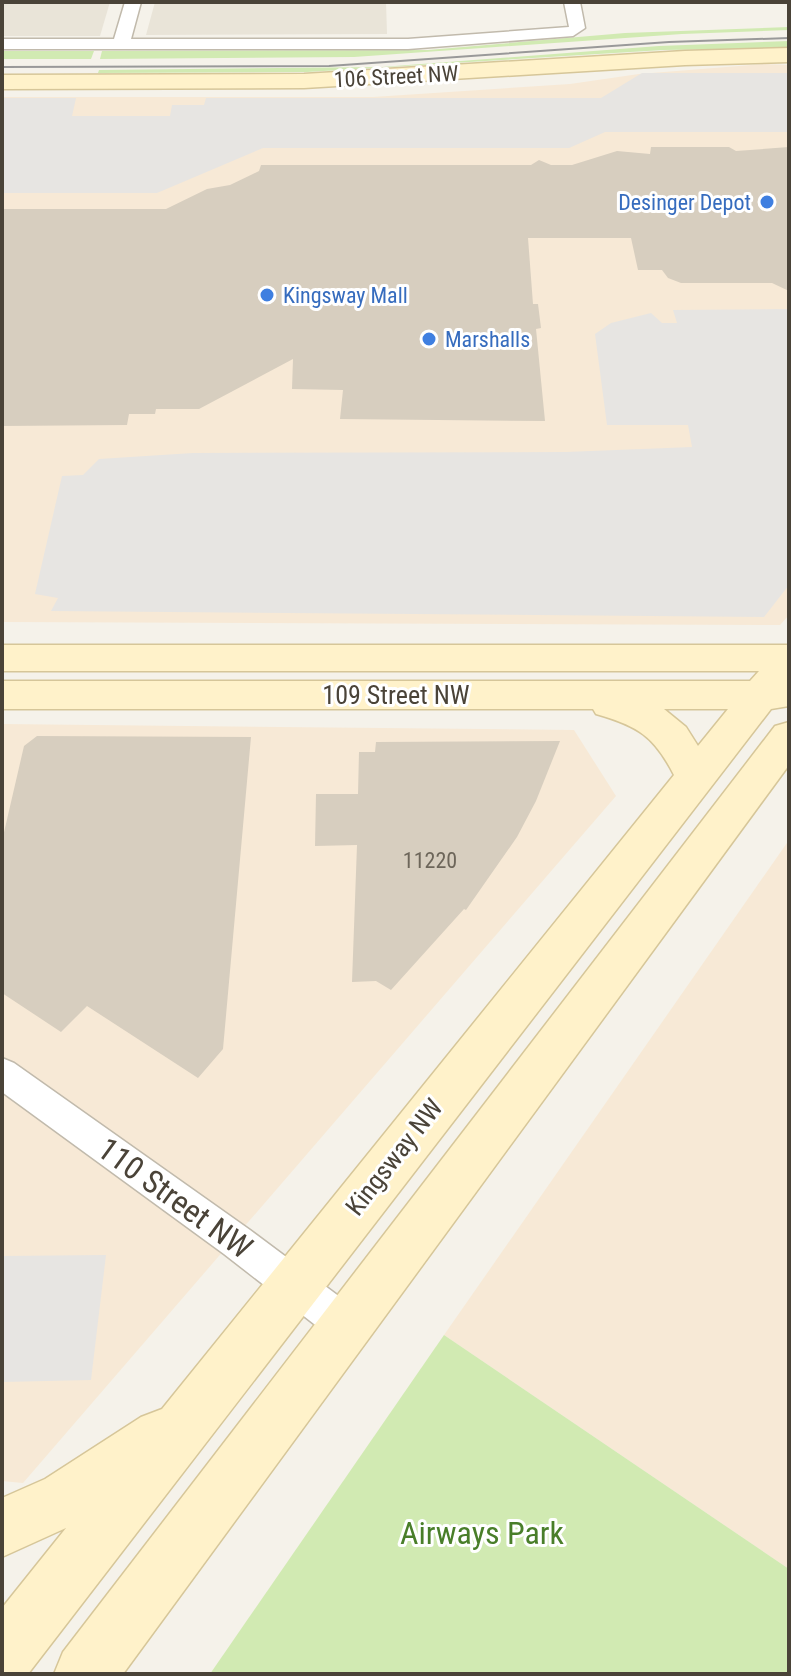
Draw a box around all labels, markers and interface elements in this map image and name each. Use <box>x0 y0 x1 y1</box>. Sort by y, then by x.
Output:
street label: 106 Street NW <box>333 61 459 92</box>
place label: Desinger Depot <box>618 190 751 215</box>
marker: Desinger Depot <box>758 193 776 211</box>
place label: Kingsway Mall <box>283 283 408 308</box>
marker: Kingsway Mall <box>258 286 276 304</box>
place label: Marshalls <box>445 327 530 352</box>
marker: Marshalls <box>420 330 438 348</box>
street label: 109 Street NW <box>322 680 470 710</box>
house number: 11220 <box>403 848 457 873</box>
street label: Kingsway NW <box>339 1093 449 1221</box>
street label: 110 Street NW <box>91 1129 259 1267</box>
park label: Airways Park <box>400 1514 565 1552</box>

